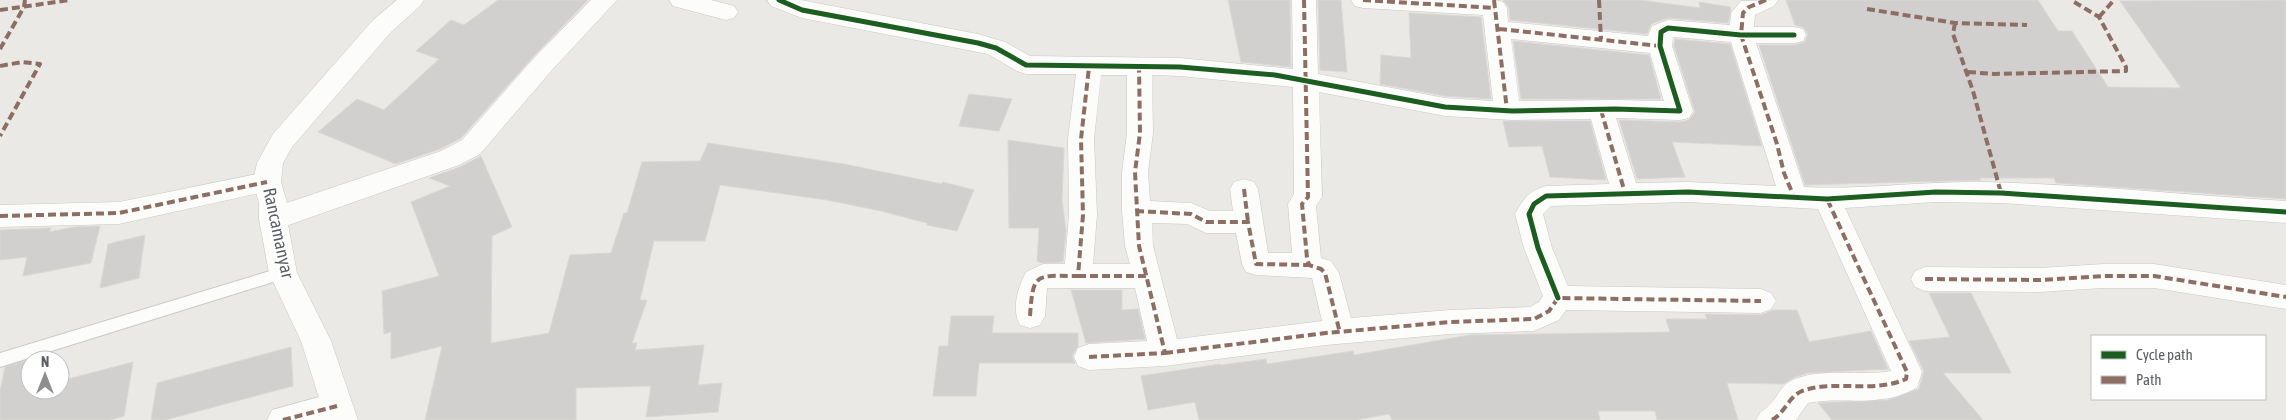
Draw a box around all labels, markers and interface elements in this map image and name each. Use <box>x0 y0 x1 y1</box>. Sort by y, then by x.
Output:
street label: Rancamanyar <box>259 186 299 281</box>
legend <box>2091 335 2266 400</box>
text: Cycle path <box>2136 346 2193 363</box>
north arrow <box>20 350 70 400</box>
text: N <box>41 354 49 370</box>
text: Path <box>2136 371 2162 388</box>

